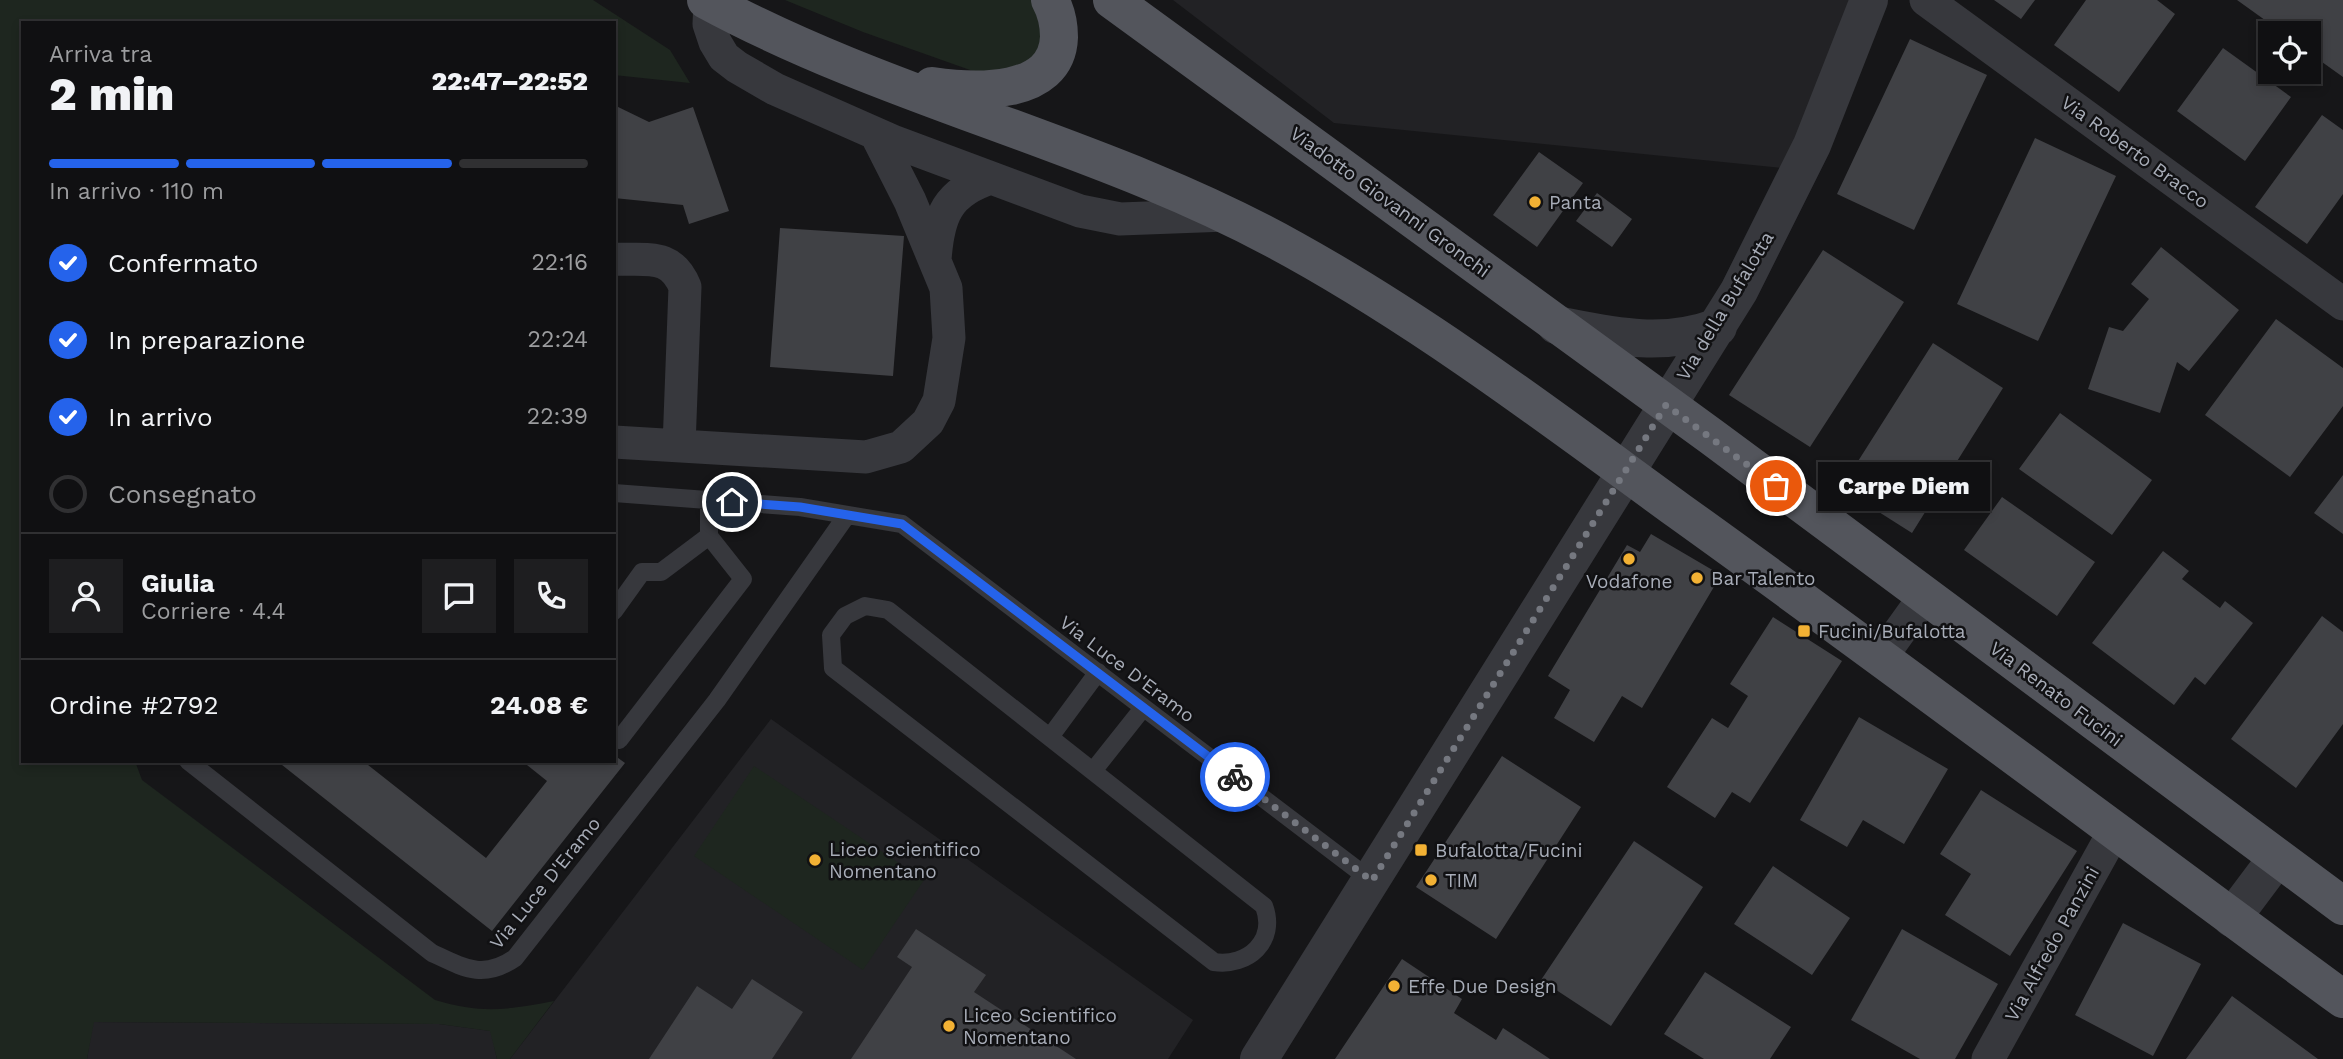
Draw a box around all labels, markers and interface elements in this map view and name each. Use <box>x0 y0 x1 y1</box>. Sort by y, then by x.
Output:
map controls <box>2258 21 2321 84</box>
button: locate <box>2258 21 2321 84</box>
text: Arriva tra <box>49 41 152 68</box>
text: 22:47–22:52 <box>431 66 588 96</box>
text: 2 min <box>49 67 174 121</box>
street label: Via Roberto Bracco <box>2057 91 2213 213</box>
street label: Viadotto Giovanni Gronchi <box>1286 122 1494 282</box>
text: In arrivo · 110 m <box>49 178 224 205</box>
place label: Panta <box>1549 191 1602 214</box>
marker: Panta <box>1527 194 1543 210</box>
street label: Via della Bufalotta <box>1671 227 1779 385</box>
icon: check <box>49 244 87 282</box>
text: Confermato <box>108 248 258 278</box>
text: 22:16 <box>531 249 588 276</box>
icon: check <box>49 321 87 359</box>
text: In preparazione <box>108 325 306 355</box>
text: 22:24 <box>528 326 588 353</box>
icon: check <box>49 398 87 436</box>
text: In arrivo <box>108 402 213 432</box>
text: 22:39 <box>527 403 588 430</box>
pin <box>1746 456 1806 516</box>
callout: Carpe Diem <box>1818 462 1990 510</box>
icon: bag <box>1757 467 1795 505</box>
pin <box>702 472 762 532</box>
text: Carpe Diem <box>1838 473 1970 500</box>
text: Consegnato <box>108 479 257 509</box>
icon: home <box>713 483 751 521</box>
marker: Vodafone <box>1621 551 1637 567</box>
button: person <box>49 559 123 633</box>
button: chat <box>422 559 496 633</box>
button: phone <box>514 559 588 633</box>
place label: Bar Talento <box>1711 567 1816 590</box>
text: Giulia <box>141 568 215 598</box>
place label: Vodafone <box>1586 570 1672 593</box>
marker: Bar Talento <box>1689 570 1705 586</box>
text: Corriere · 4.4 <box>141 598 286 625</box>
street label: Via Luce D'Eramo <box>1055 611 1199 727</box>
place label: Fucini/Bufalotta <box>1818 620 1966 643</box>
marker: Fucini/Bufalotta <box>1796 623 1812 639</box>
street label: Via Renato Fucini <box>1985 637 2127 751</box>
text: Ordine #2792 <box>49 690 219 720</box>
text: 24.08 € <box>490 690 588 720</box>
courier <box>1200 742 1270 812</box>
icon: bike <box>1216 758 1254 796</box>
street label: Via Luce D'Eramo <box>485 812 605 954</box>
place label: Liceo scientifico Nomentano <box>829 838 981 883</box>
place label: Bufalotta/Fucini <box>1435 839 1583 862</box>
marker: Bufalotta/Fucini <box>1413 842 1429 858</box>
marker: Liceo scientifico Nomentano <box>807 852 823 868</box>
street label: Via Alfredo Panzini <box>2000 863 2104 1025</box>
place label: TIM <box>1445 869 1478 892</box>
marker: TIM <box>1423 872 1439 888</box>
place label: Effe Due Design <box>1408 975 1556 998</box>
marker: Effe Due Design <box>1386 978 1402 994</box>
place label: Liceo Scientifico Nomentano <box>963 1004 1117 1049</box>
marker: Liceo Scientifico Nomentano <box>941 1018 957 1034</box>

